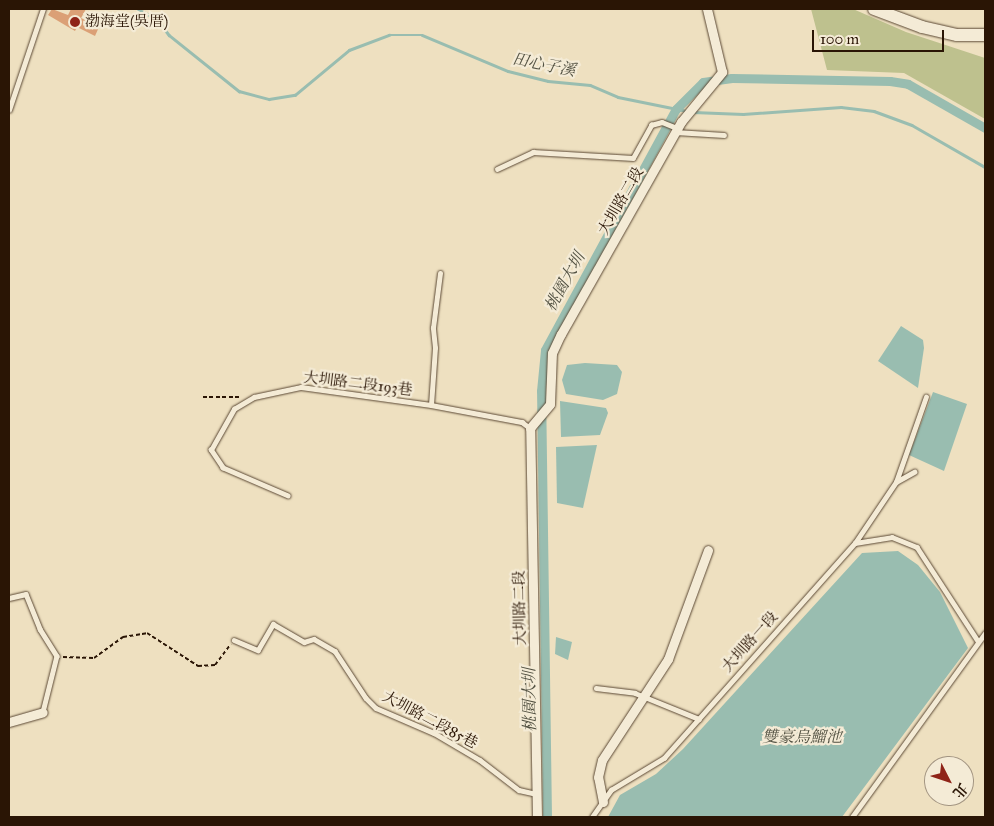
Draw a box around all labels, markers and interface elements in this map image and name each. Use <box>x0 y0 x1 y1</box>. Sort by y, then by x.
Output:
place label: 渤海堂(吳厝) <box>85 13 168 31</box>
marker: 渤海堂(吳厝) <box>69 16 81 28</box>
scale bar <box>814 20 946 52</box>
text: 100 m <box>820 30 859 48</box>
water label: 田心子溪 <box>511 49 577 81</box>
street label: 大圳路二段 <box>594 164 648 238</box>
water label: 桃園大圳 <box>541 249 589 315</box>
street label: 大圳路二段193巷 <box>302 368 414 400</box>
street label: 大圳路二段 <box>510 570 530 646</box>
street label: 大圳路一段 <box>718 608 782 676</box>
water label: 桃園大圳 <box>520 668 540 732</box>
street label: 大圳路二段85巷 <box>379 687 481 753</box>
water label: 雙豪烏鰡池 <box>762 727 842 747</box>
north arrow <box>924 756 974 806</box>
text: 北 <box>949 780 971 801</box>

